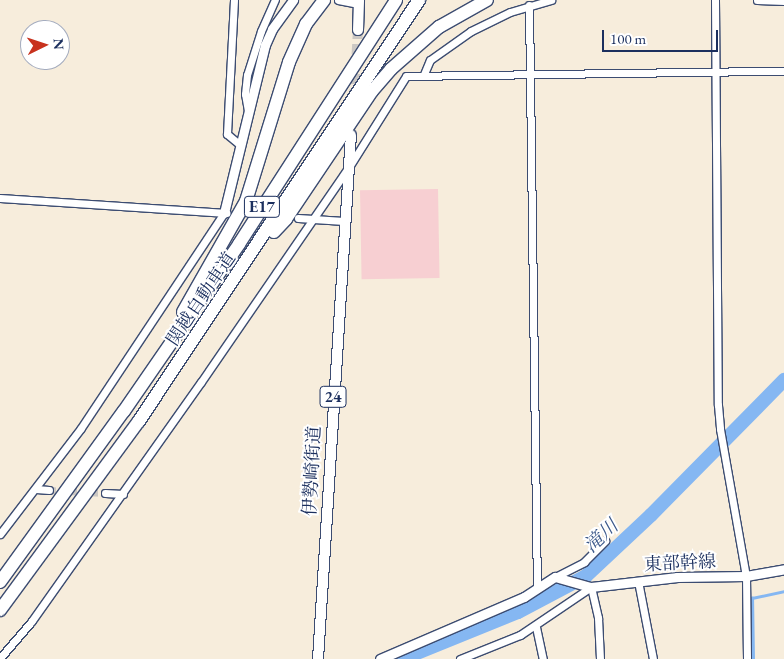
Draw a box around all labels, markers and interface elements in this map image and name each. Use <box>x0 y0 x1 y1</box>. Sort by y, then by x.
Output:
north arrow <box>20 20 70 70</box>
scale bar <box>604 20 720 52</box>
text: 100 m <box>610 29 646 48</box>
text: N <box>50 38 68 50</box>
road number: E17 <box>243 193 281 220</box>
street label: 関越自動車道 <box>162 248 240 350</box>
road number: 24 <box>319 384 347 411</box>
street label: 伊勢崎街道 <box>299 425 325 517</box>
water label: 滝川 <box>579 515 623 557</box>
street label: 東部幹線 <box>643 550 717 576</box>

